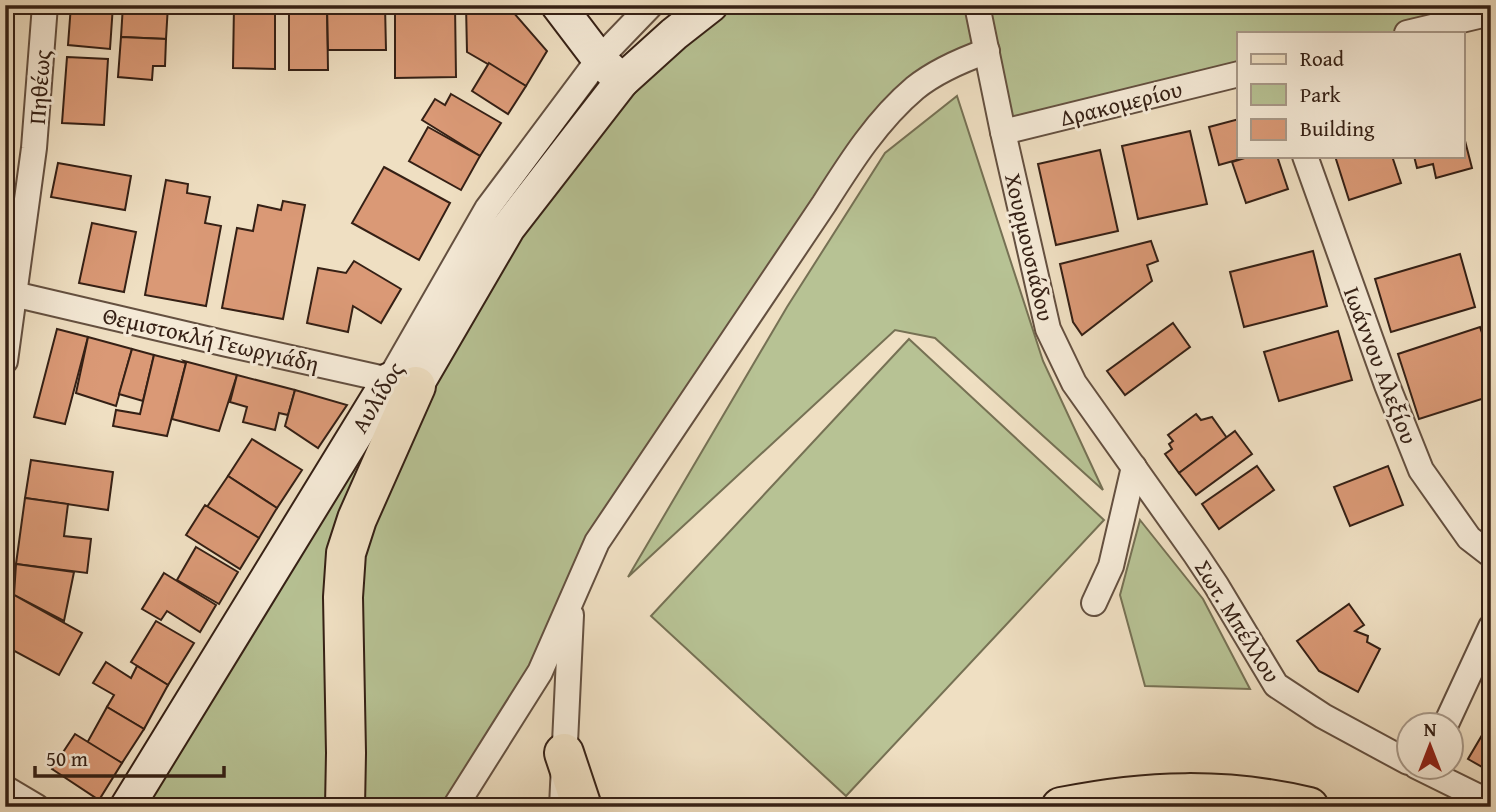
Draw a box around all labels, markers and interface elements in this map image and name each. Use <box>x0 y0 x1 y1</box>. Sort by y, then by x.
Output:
legend <box>1237 32 1464 158</box>
text: Road <box>1300 43 1345 74</box>
street label: Πηθέως <box>20 48 58 126</box>
street label: Δρακομερίου <box>1056 72 1186 134</box>
text: Park <box>1300 79 1341 110</box>
text: Building <box>1300 113 1375 144</box>
street label: Χουρμουσιάδου <box>997 170 1063 324</box>
street label: Ιωάννου Αλεξίου <box>1336 282 1426 448</box>
street label: Θεμιστοκλή Γεωργιάδη <box>100 298 322 380</box>
street label: Αυλίδος <box>343 355 411 439</box>
street label: Σωτ. Μπέλλου <box>1187 553 1289 689</box>
north arrow <box>1394 710 1464 780</box>
text: N <box>1424 715 1437 743</box>
scale bar <box>35 735 224 779</box>
text: 50 m <box>46 743 88 774</box>

